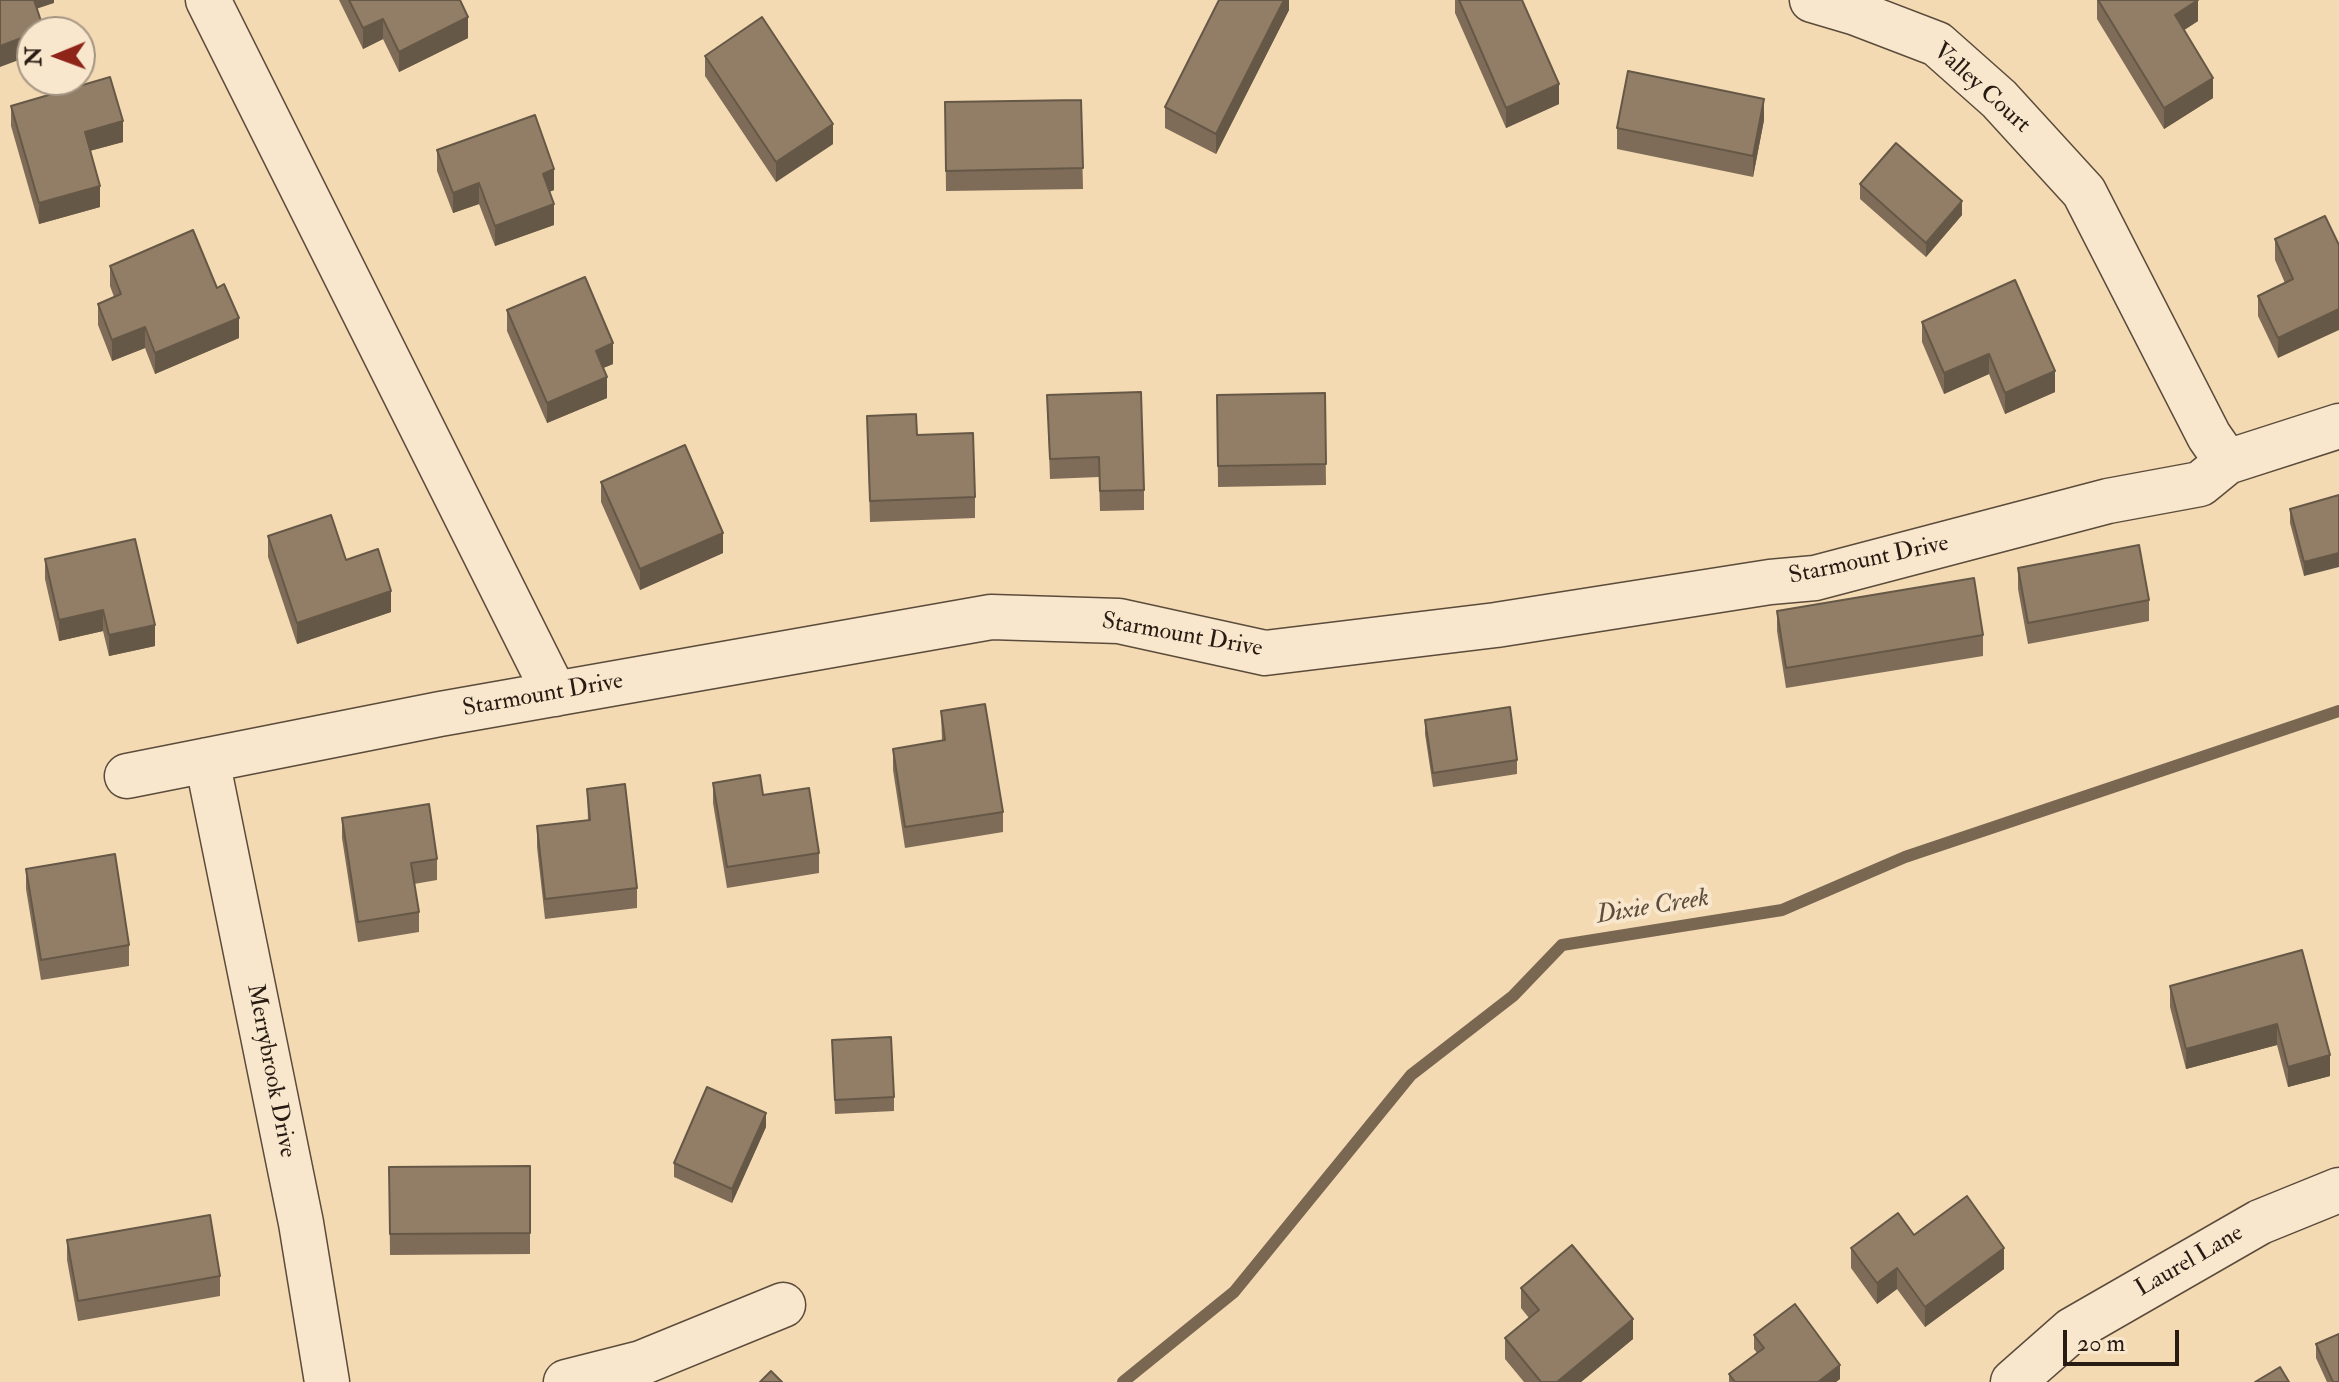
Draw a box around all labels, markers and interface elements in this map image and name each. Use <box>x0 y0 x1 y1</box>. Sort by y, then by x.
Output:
north arrow <box>16 16 96 96</box>
street label: Valley Court <box>1926 38 2036 140</box>
text: N <box>20 46 48 66</box>
street label: Starmount Drive <box>1787 530 1951 592</box>
street label: Starmount Drive <box>1100 608 1264 664</box>
street label: Starmount Drive <box>461 668 625 724</box>
water label: Dixie Creek <box>1594 884 1712 932</box>
street label: Merrybrook Drive <box>239 982 301 1160</box>
street label: Laurel Lane <box>2131 1220 2249 1304</box>
scale bar <box>2067 1314 2183 1364</box>
text: 20 m <box>2077 1328 2125 1359</box>

